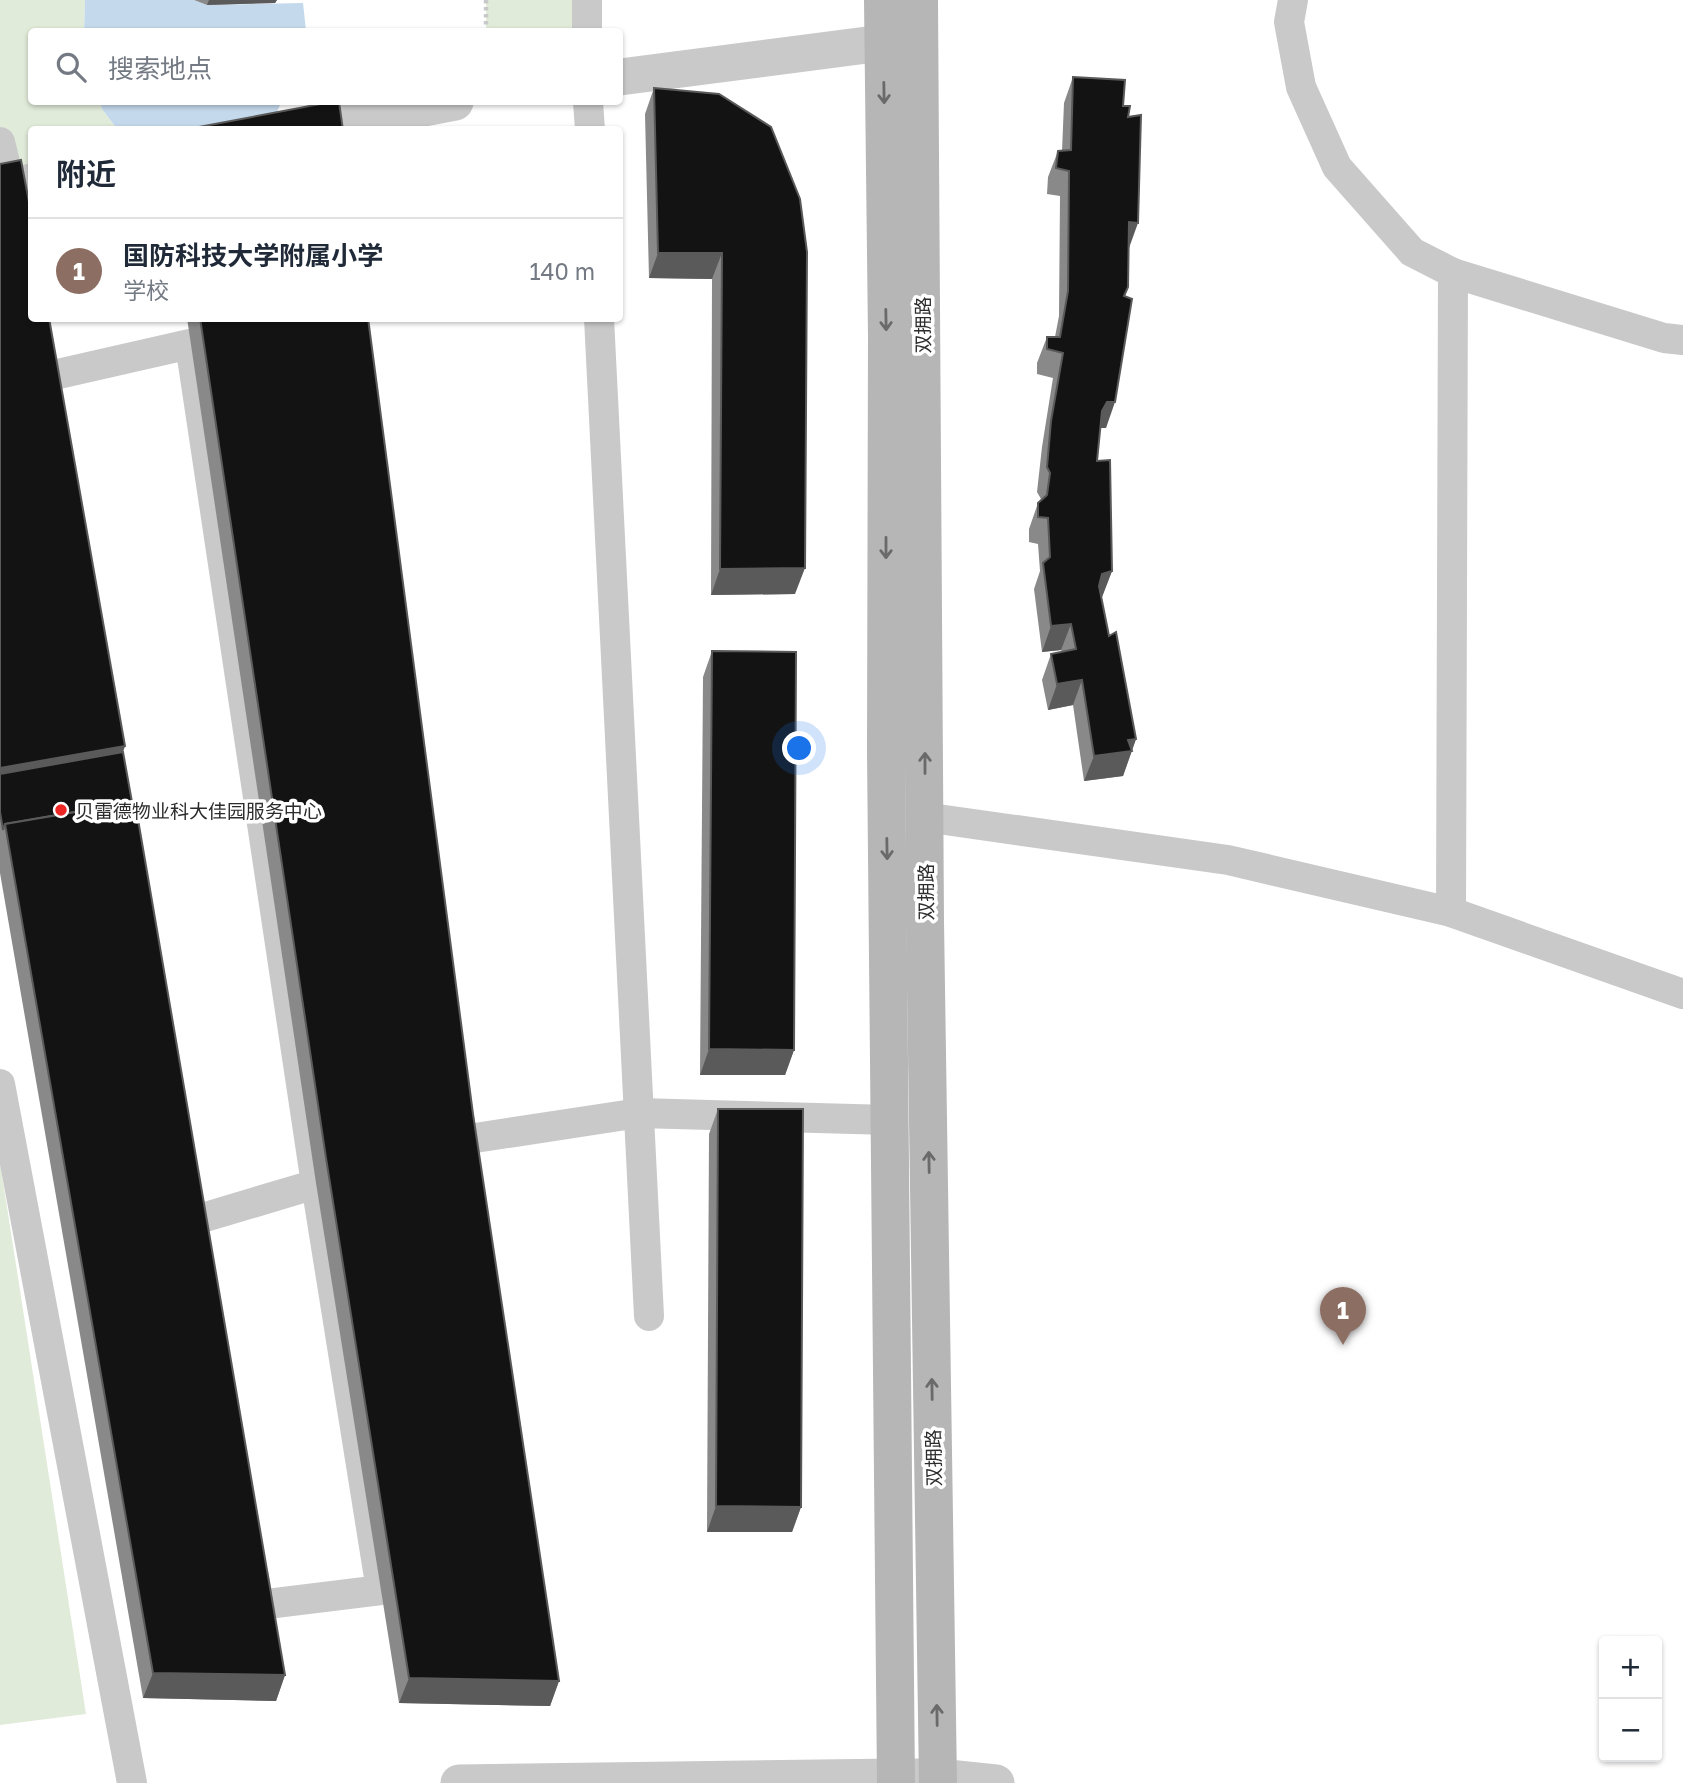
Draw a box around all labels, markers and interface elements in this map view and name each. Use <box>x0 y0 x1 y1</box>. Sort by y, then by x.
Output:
search box <box>28 28 623 105</box>
icon: search <box>52 48 90 86</box>
text: 搜索地点 <box>108 53 212 84</box>
one-way arrow <box>877 81 891 104</box>
text: 附近 <box>56 156 116 192</box>
text: 国防科技大学附属小学 <box>123 240 383 271</box>
text: 1 <box>73 257 85 285</box>
text: 140 m <box>529 257 595 285</box>
text: 学校 <box>123 276 169 304</box>
street label: 双拥路 <box>911 296 934 354</box>
one-way arrow <box>880 308 893 331</box>
one-way arrow <box>879 536 893 559</box>
your location <box>782 731 816 765</box>
one-way arrow <box>918 752 932 775</box>
place label: 贝雷德物业科大佳园服务中心 <box>75 799 322 822</box>
marker: 贝雷德物业科大佳园服务中心 <box>53 802 69 818</box>
one-way arrow <box>880 837 894 860</box>
street label: 双拥路 <box>914 863 937 921</box>
one-way arrow <box>922 1151 935 1174</box>
pin: 1 <box>1320 1287 1366 1345</box>
one-way arrow <box>925 1378 939 1401</box>
street label: 双拥路 <box>921 1429 945 1487</box>
map controls <box>1599 1636 1662 1762</box>
button: + <box>1599 1636 1662 1699</box>
button: − <box>1599 1699 1662 1762</box>
one-way arrow <box>930 1704 944 1727</box>

